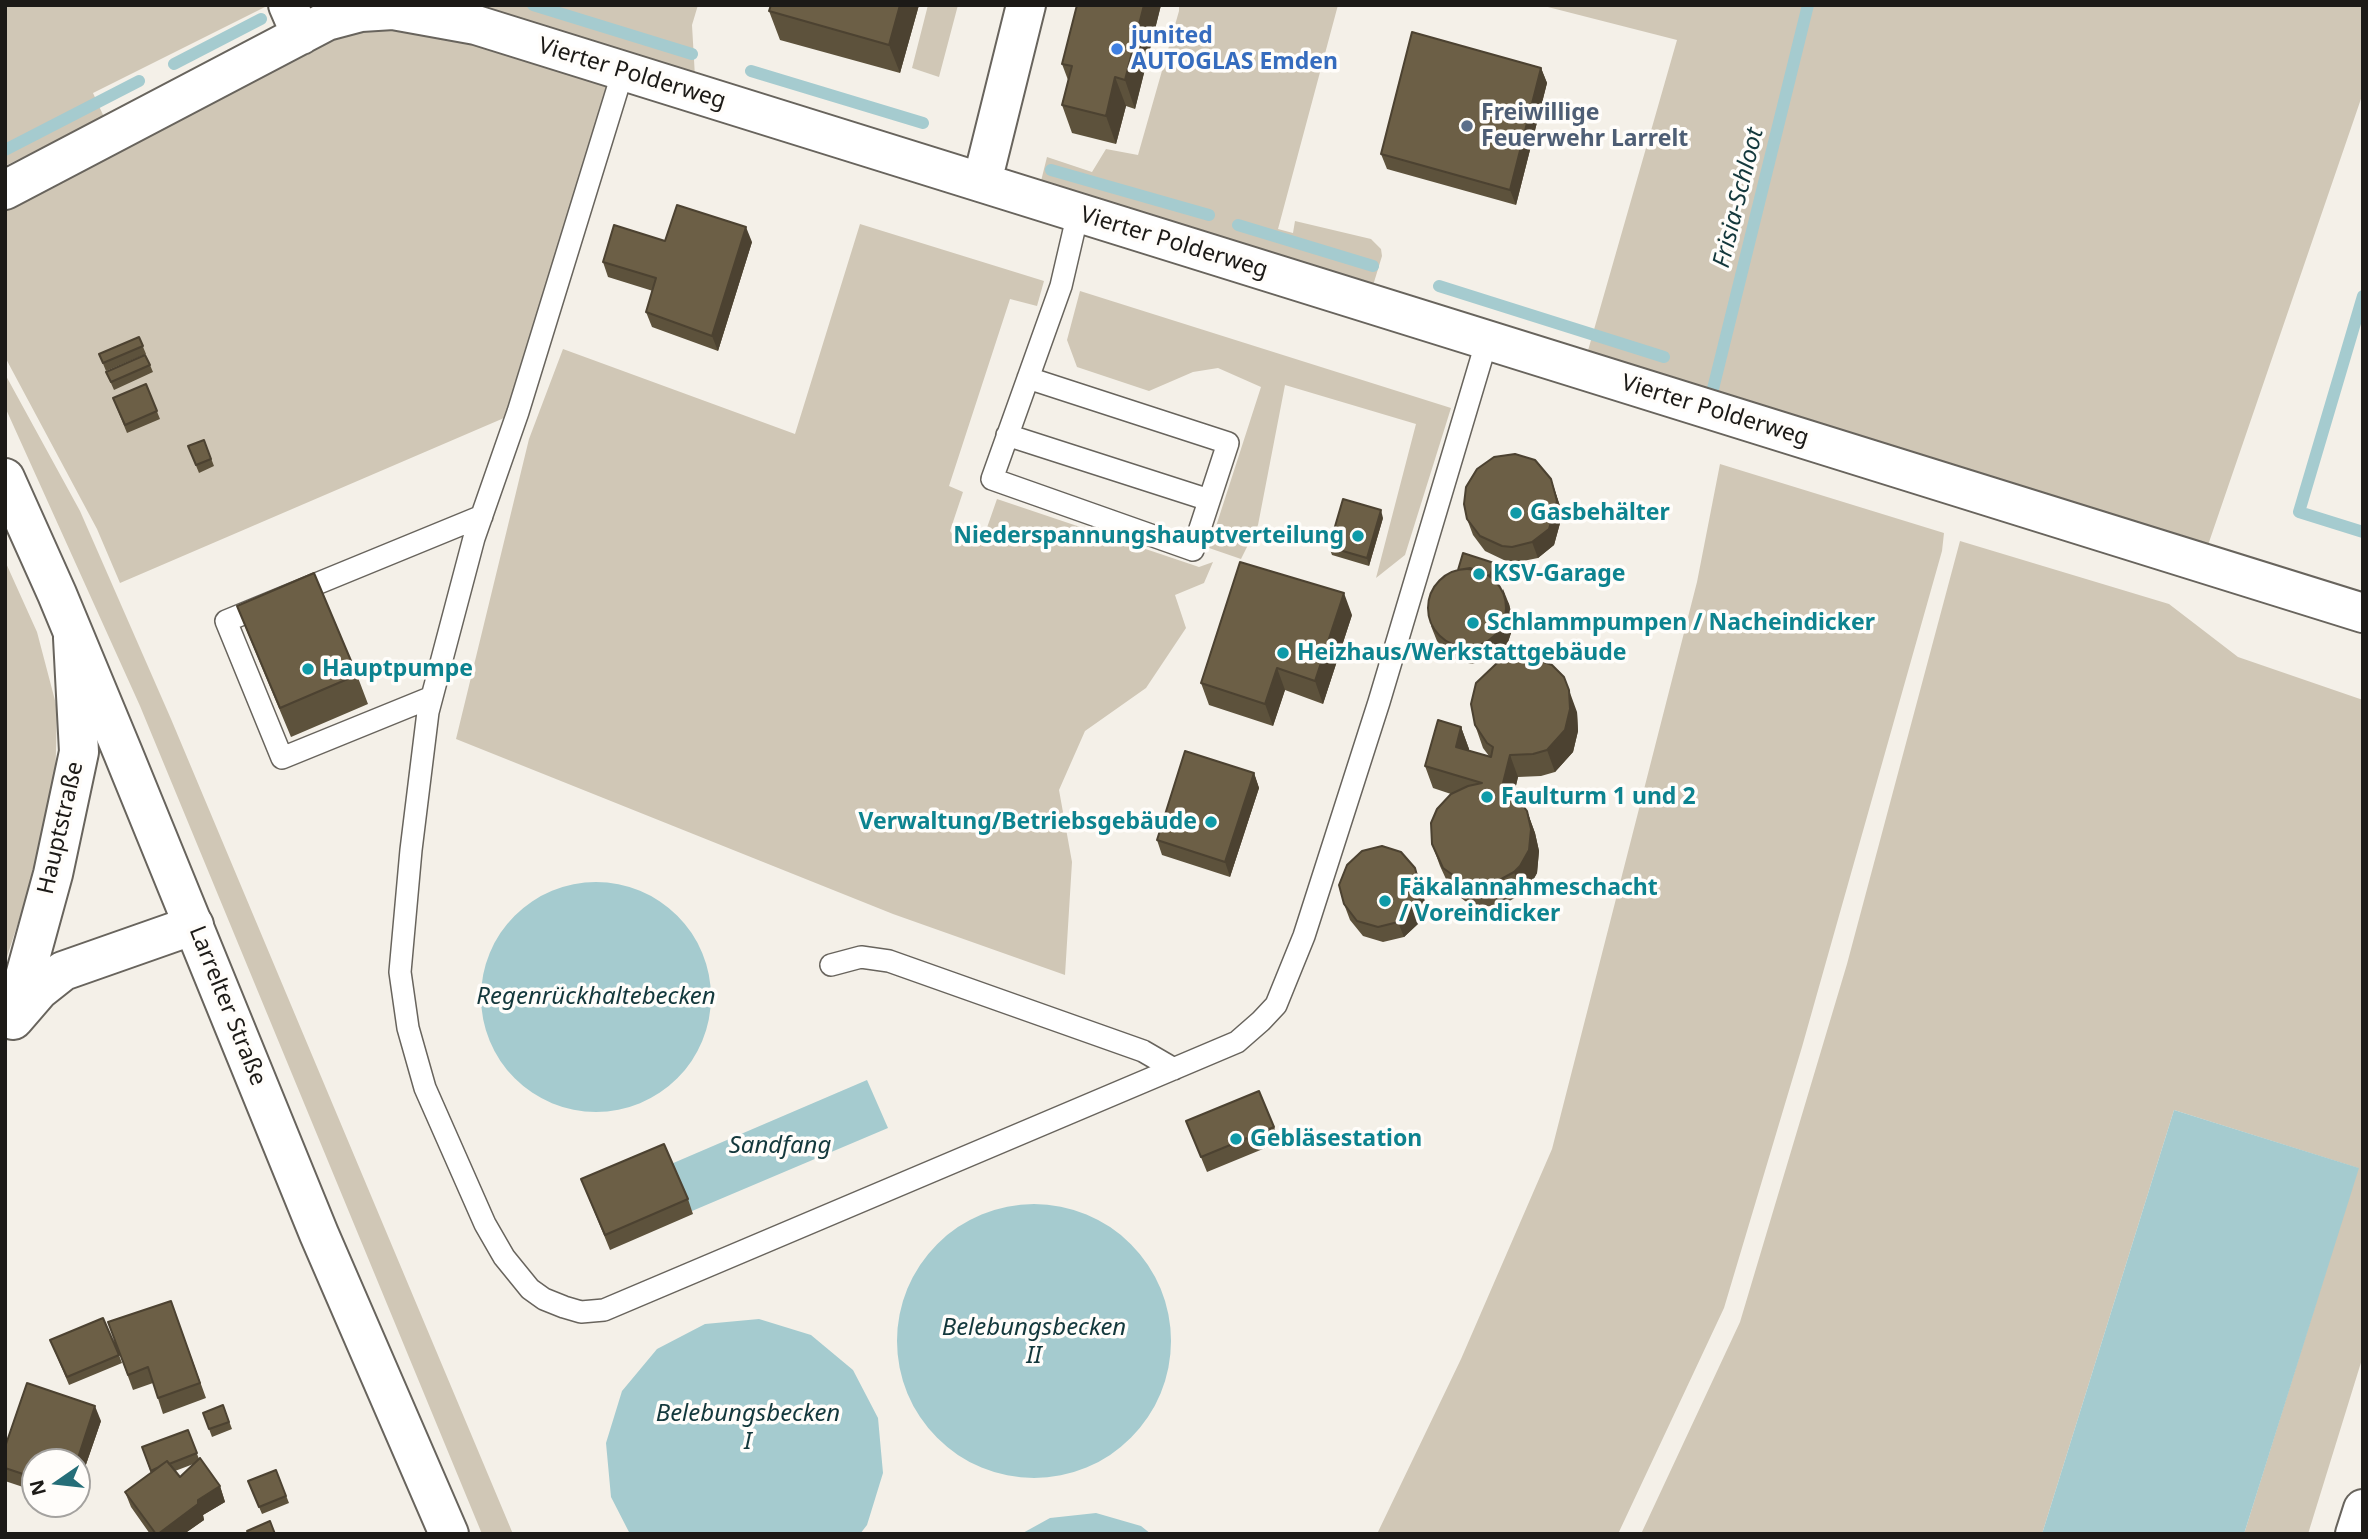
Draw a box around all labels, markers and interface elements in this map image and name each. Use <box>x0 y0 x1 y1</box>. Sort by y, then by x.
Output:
place label: junited AUTOGLAS Emden <box>1131 22 1338 76</box>
street label: Vierter Polderweg <box>535 32 729 116</box>
marker: junited AUTOGLAS Emden <box>1109 41 1125 57</box>
place label: Freiwillige Feuerwehr Larrelt <box>1481 99 1688 153</box>
marker: Freiwillige Feuerwehr Larrelt <box>1459 118 1475 134</box>
water label: Frisia-Schloot <box>1708 125 1770 271</box>
street label: Vierter Polderweg <box>1077 201 1271 285</box>
street label: Vierter Polderweg <box>1618 369 1812 453</box>
place label: Gasbehälter <box>1530 499 1670 527</box>
marker: Gasbehälter <box>1508 505 1524 521</box>
place label: Niederspannungshauptverteilung <box>953 522 1344 550</box>
marker: Niederspannungshauptverteilung <box>1350 528 1366 544</box>
place label: KSV-Garage <box>1493 560 1626 588</box>
marker: KSV-Garage <box>1471 566 1487 582</box>
place label: Schlammpumpen / Nacheindicker <box>1487 609 1875 637</box>
marker: Schlammpumpen / Nacheindicker <box>1465 615 1481 631</box>
place label: Heizhaus/Werkstattgebäude <box>1297 639 1626 667</box>
marker: Heizhaus/Werkstattgebäude <box>1275 645 1291 661</box>
place label: Hauptpumpe <box>322 655 473 683</box>
marker: Hauptpumpe <box>300 661 316 677</box>
street label: Hauptstraße <box>32 759 90 897</box>
place label: Faulturm 1 und 2 <box>1501 783 1696 811</box>
marker: Faulturm 1 und 2 <box>1479 789 1495 805</box>
place label: Verwaltung/Betriebsgebäude <box>858 808 1197 836</box>
marker: Verwaltung/Betriebsgebäude <box>1203 814 1219 830</box>
place label: Fäkalannahmeschacht / Voreindicker <box>1399 874 1658 928</box>
marker: Fäkalannahmeschacht / Voreindicker <box>1377 893 1393 909</box>
street label: Larrelter Straße <box>182 922 272 1090</box>
water label: Regenrückhaltebecken <box>476 983 716 1011</box>
place label: Gebläsestation <box>1250 1125 1422 1153</box>
marker: Gebläsestation <box>1228 1131 1244 1147</box>
water label: Sandfang <box>729 1132 831 1160</box>
water label: Belebungsbecken II <box>942 1314 1126 1370</box>
water label: Belebungsbecken I <box>656 1400 840 1456</box>
north arrow <box>21 1448 91 1518</box>
text: N <box>23 1477 52 1498</box>

